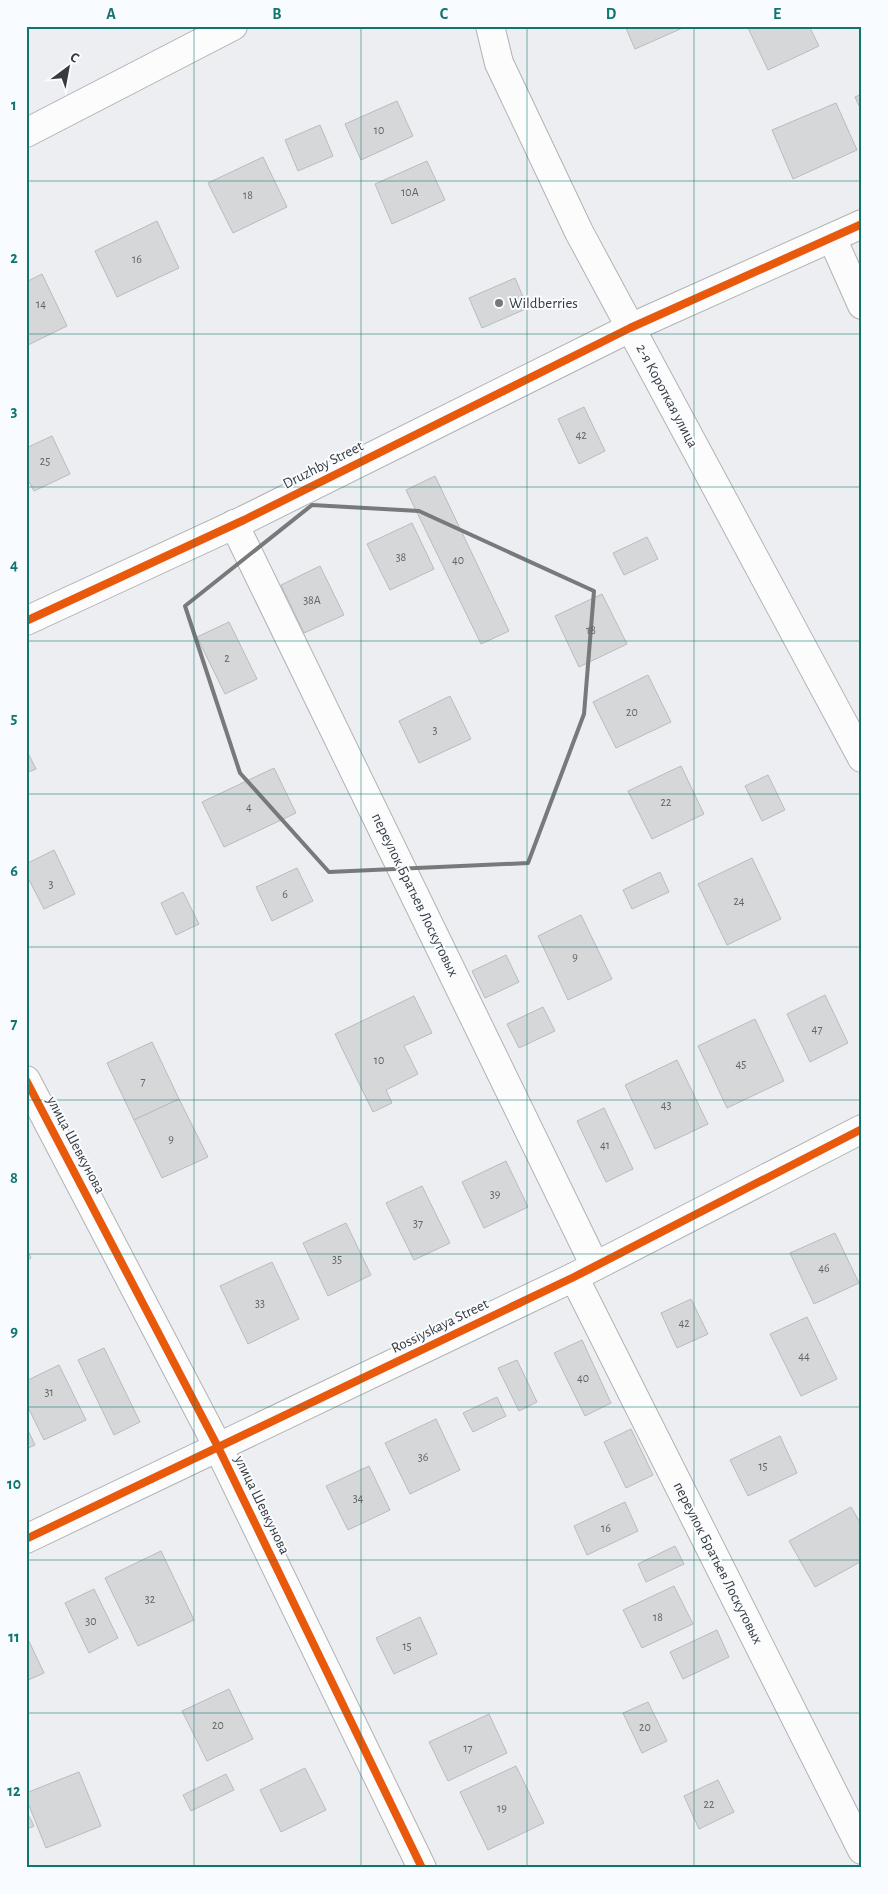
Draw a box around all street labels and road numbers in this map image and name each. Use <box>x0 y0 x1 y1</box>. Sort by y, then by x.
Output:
street label: 2-я Короткая улица <box>633 342 701 450</box>
street label: Druzhby Street <box>280 438 366 492</box>
street label: переулок Братьев Лоскутовых <box>369 811 461 979</box>
street label: улица Шевкунова <box>44 1093 108 1196</box>
street label: Rossiyskaya Street <box>389 1296 491 1356</box>
street label: улица Шевкунова <box>231 1452 292 1557</box>
street label: переулок Братьев Лоскутовых <box>670 1479 766 1647</box>

